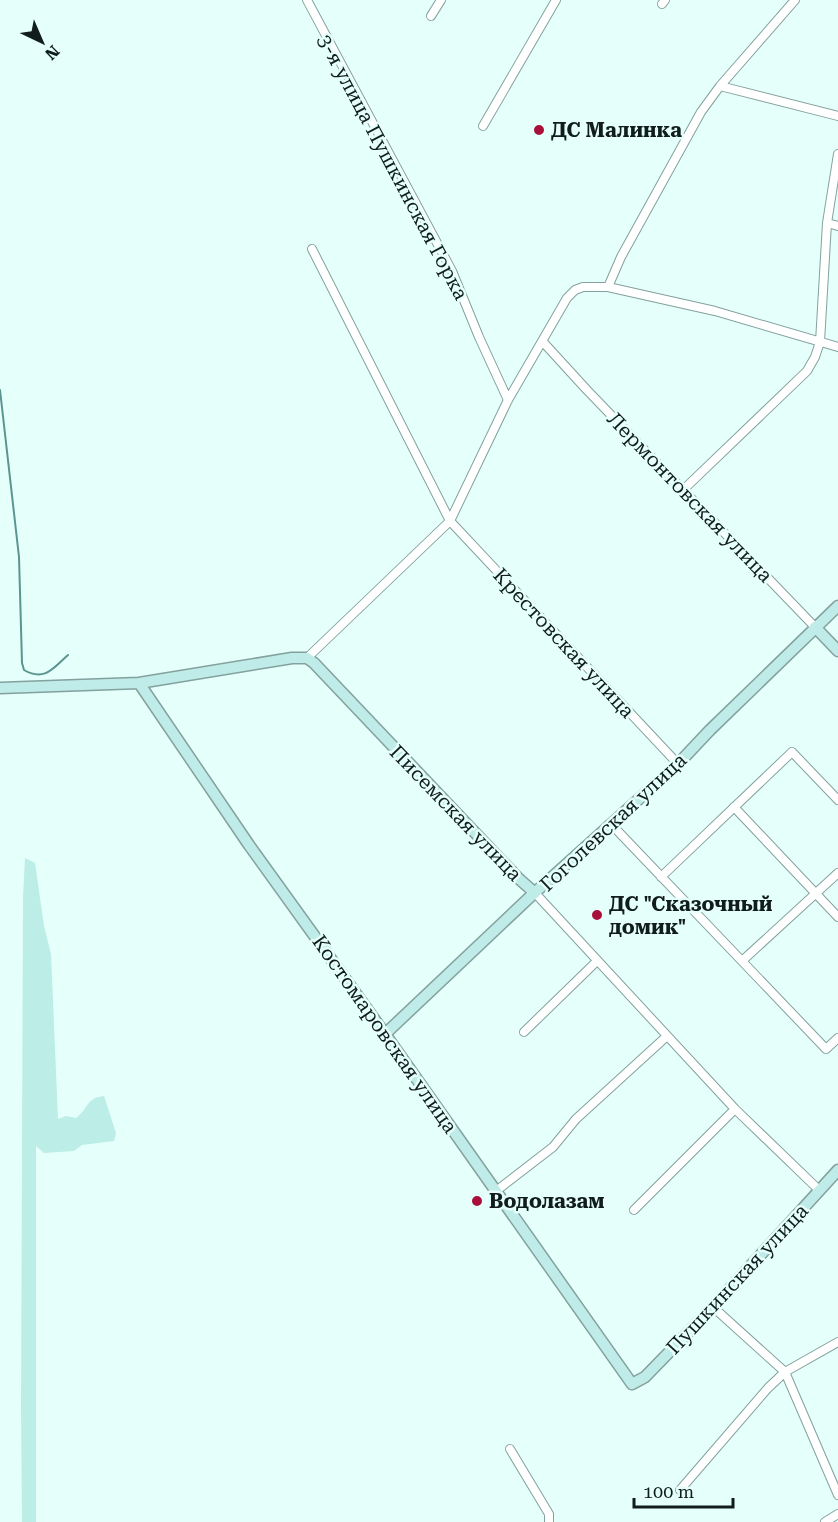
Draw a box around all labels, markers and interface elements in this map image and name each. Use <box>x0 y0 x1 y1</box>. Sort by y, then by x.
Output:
north arrow <box>12 12 72 72</box>
street label: 3-я улица Пушкинская Горка <box>313 30 473 304</box>
text: N <box>41 41 63 64</box>
place label: ДС Малинка <box>551 118 682 142</box>
marker: ДС Малинка <box>532 123 546 137</box>
street label: Лермонтовская улица <box>602 407 778 587</box>
street label: Крестовская улица <box>488 563 640 723</box>
street label: Писемская улица <box>385 740 527 886</box>
street label: Гоголевская улица <box>535 748 691 896</box>
place label: ДС "Сказочный домик" <box>609 892 773 939</box>
marker: ДС "Сказочный домик" <box>590 908 604 922</box>
street label: Костомаровская улица <box>307 930 463 1138</box>
place label: Водолазам <box>489 1189 605 1213</box>
marker: Водолазам <box>470 1194 484 1208</box>
street label: Пушкинская улица <box>661 1199 813 1359</box>
scale bar <box>634 1471 733 1509</box>
text: 100 m <box>643 1481 694 1502</box>

